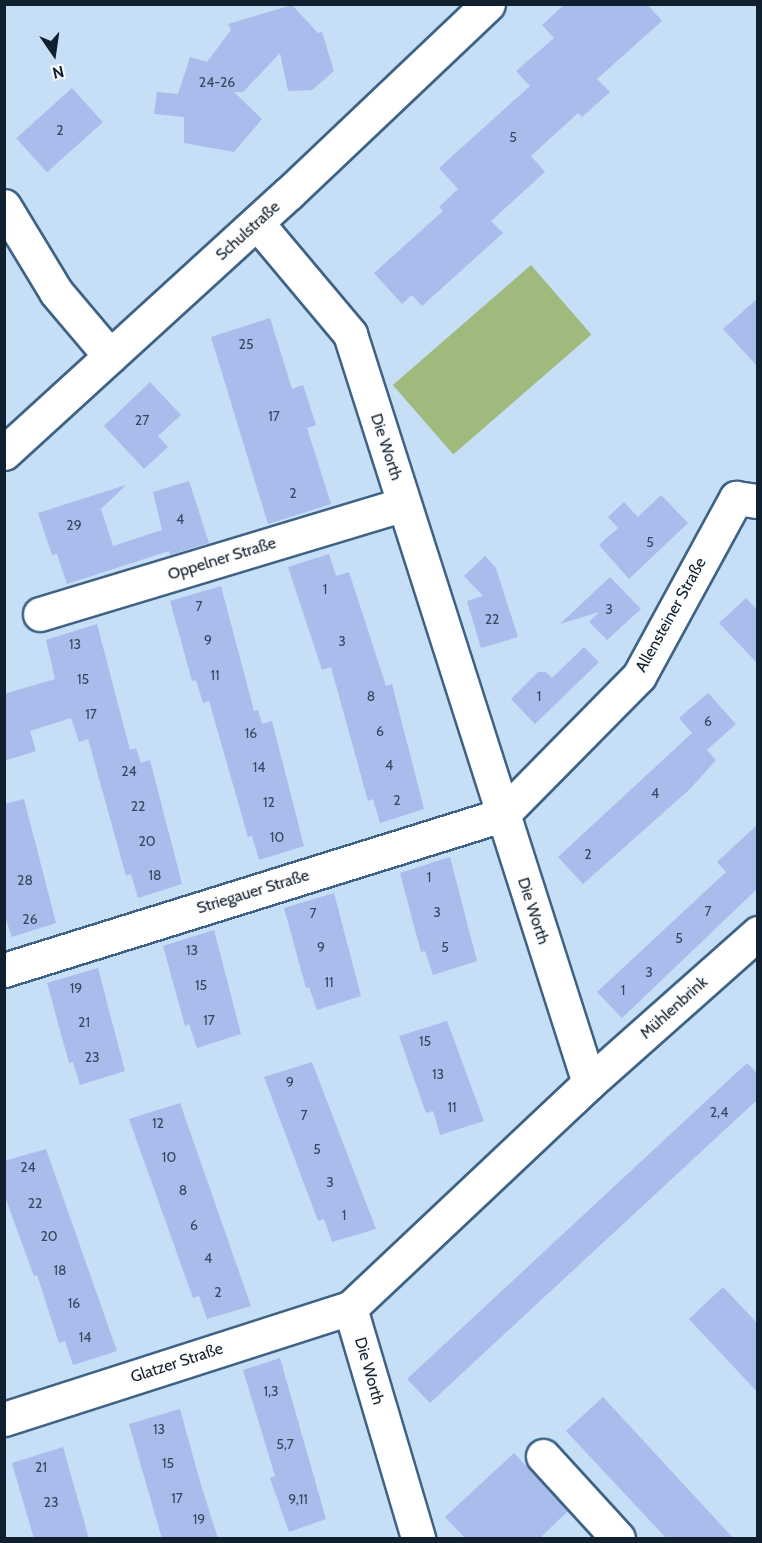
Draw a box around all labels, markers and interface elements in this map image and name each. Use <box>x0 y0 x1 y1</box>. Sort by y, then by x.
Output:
north arrow <box>24 24 84 84</box>
text: N <box>51 61 66 83</box>
house number: 24-26 <box>199 74 235 90</box>
house number: 2 <box>56 122 64 138</box>
house number: 5 <box>509 129 517 145</box>
street label: Schulstraße <box>212 197 284 265</box>
house number: 25 <box>239 336 253 352</box>
house number: 17 <box>268 408 280 424</box>
street label: Die Worth <box>366 411 406 483</box>
house number: 27 <box>135 412 149 428</box>
house number: 2 <box>289 485 297 501</box>
house number: 4 <box>176 511 184 527</box>
house number: 29 <box>66 517 82 533</box>
street label: Oppelner Straße <box>166 533 278 585</box>
house number: 5 <box>646 534 654 550</box>
street label: Allensteiner Straße <box>632 554 710 676</box>
house number: 1 <box>323 581 327 597</box>
house number: 7 <box>195 598 203 614</box>
house number: 3 <box>605 601 613 617</box>
house number: 22 <box>485 611 499 627</box>
house number: 9 <box>204 632 212 648</box>
house number: 3 <box>338 633 346 649</box>
house number: 13 <box>69 636 81 652</box>
house number: 11 <box>210 667 220 683</box>
house number: 15 <box>77 671 89 687</box>
house number: 8 <box>367 688 375 704</box>
house number: 1 <box>537 688 541 704</box>
house number: 17 <box>85 706 97 722</box>
house number: 6 <box>704 713 712 729</box>
house number: 6 <box>376 723 384 739</box>
house number: 16 <box>245 725 257 741</box>
house number: 4 <box>385 757 393 773</box>
house number: 14 <box>253 759 265 775</box>
house number: 24 <box>121 763 137 779</box>
house number: 4 <box>651 785 659 801</box>
house number: 2 <box>393 792 401 808</box>
house number: 12 <box>263 794 275 810</box>
house number: 22 <box>131 798 145 814</box>
house number: 10 <box>270 829 284 845</box>
house number: 20 <box>138 833 156 849</box>
house number: 2 <box>584 846 592 862</box>
street label: Striegauer Straße <box>194 866 312 918</box>
house number: 18 <box>148 867 162 883</box>
house number: 1 <box>427 869 431 885</box>
house number: 28 <box>17 872 33 888</box>
street label: Die Worth <box>513 875 553 947</box>
house number: 7 <box>704 903 712 919</box>
house number: 3 <box>433 904 441 920</box>
house number: 7 <box>309 905 317 921</box>
house number: 26 <box>22 911 38 927</box>
house number: 5 <box>675 930 683 946</box>
house number: 9 <box>317 939 325 955</box>
house number: 5 <box>441 939 449 955</box>
house number: 13 <box>186 942 198 958</box>
house number: 3 <box>645 964 653 980</box>
street label: Mühlenbrink <box>636 973 712 1043</box>
house number: 11 <box>324 974 334 990</box>
house number: 15 <box>195 977 207 993</box>
house number: 19 <box>70 980 82 996</box>
house number: 1 <box>621 982 625 998</box>
house number: 17 <box>203 1012 215 1028</box>
house number: 21 <box>78 1014 90 1030</box>
house number: 15 <box>419 1033 431 1049</box>
house number: 23 <box>85 1049 99 1065</box>
house number: 13 <box>432 1066 444 1082</box>
house number: 9 <box>286 1074 294 1090</box>
house number: 11 <box>447 1099 457 1115</box>
house number: 2,4 <box>710 1104 728 1120</box>
house number: 7 <box>300 1107 308 1123</box>
house number: 12 <box>152 1115 164 1131</box>
house number: 5 <box>313 1141 321 1157</box>
house number: 10 <box>162 1149 176 1165</box>
house number: 24 <box>20 1159 36 1175</box>
house number: 3 <box>326 1174 334 1190</box>
house number: 8 <box>179 1182 187 1198</box>
house number: 22 <box>28 1195 42 1211</box>
house number: 1 <box>342 1207 346 1223</box>
house number: 6 <box>190 1217 198 1233</box>
house number: 20 <box>40 1228 58 1244</box>
house number: 4 <box>204 1250 212 1266</box>
house number: 18 <box>53 1262 67 1278</box>
house number: 2 <box>214 1284 222 1300</box>
house number: 16 <box>68 1295 80 1311</box>
house number: 14 <box>79 1329 91 1345</box>
street label: Die Worth <box>350 1335 388 1407</box>
street label: Glatzer Straße <box>128 1339 226 1387</box>
house number: 1,3 <box>263 1383 279 1399</box>
house number: 13 <box>153 1421 165 1437</box>
house number: 5,7 <box>276 1436 294 1452</box>
house number: 15 <box>162 1455 174 1471</box>
house number: 21 <box>35 1459 47 1475</box>
house number: 17 <box>171 1490 183 1506</box>
house number: 9,11 <box>288 1491 308 1507</box>
house number: 23 <box>44 1494 58 1510</box>
house number: 19 <box>193 1511 205 1527</box>

